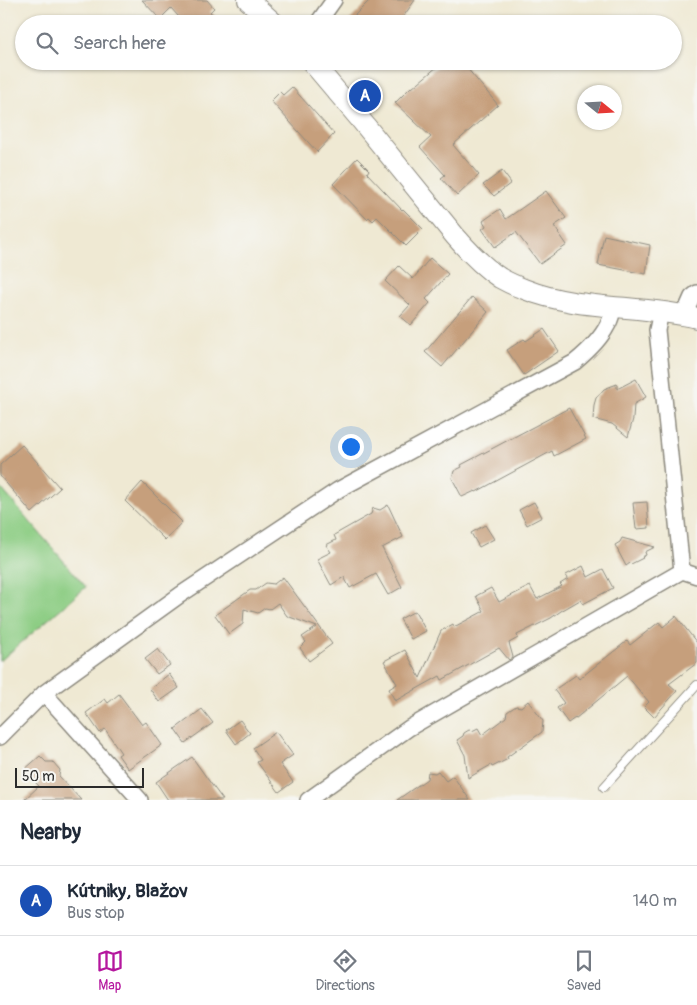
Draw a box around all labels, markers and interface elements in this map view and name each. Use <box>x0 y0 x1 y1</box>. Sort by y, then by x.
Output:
search box <box>15 15 682 70</box>
icon: search <box>33 29 61 57</box>
text: Search here <box>73 31 166 55</box>
pin: A <box>349 77 381 115</box>
north arrow <box>577 85 622 130</box>
your location <box>338 434 364 460</box>
scale bar <box>15 765 144 788</box>
text: 50 m <box>22 768 55 785</box>
text: Nearby <box>20 819 81 846</box>
text: Kútniky, Blažov <box>67 879 188 903</box>
text: A <box>31 891 41 911</box>
text: 140 m <box>633 891 677 911</box>
text: Bus stop <box>67 903 125 923</box>
tab: Map <box>96 947 124 994</box>
tab: Directions <box>315 947 375 994</box>
tab: Saved <box>566 947 601 994</box>

